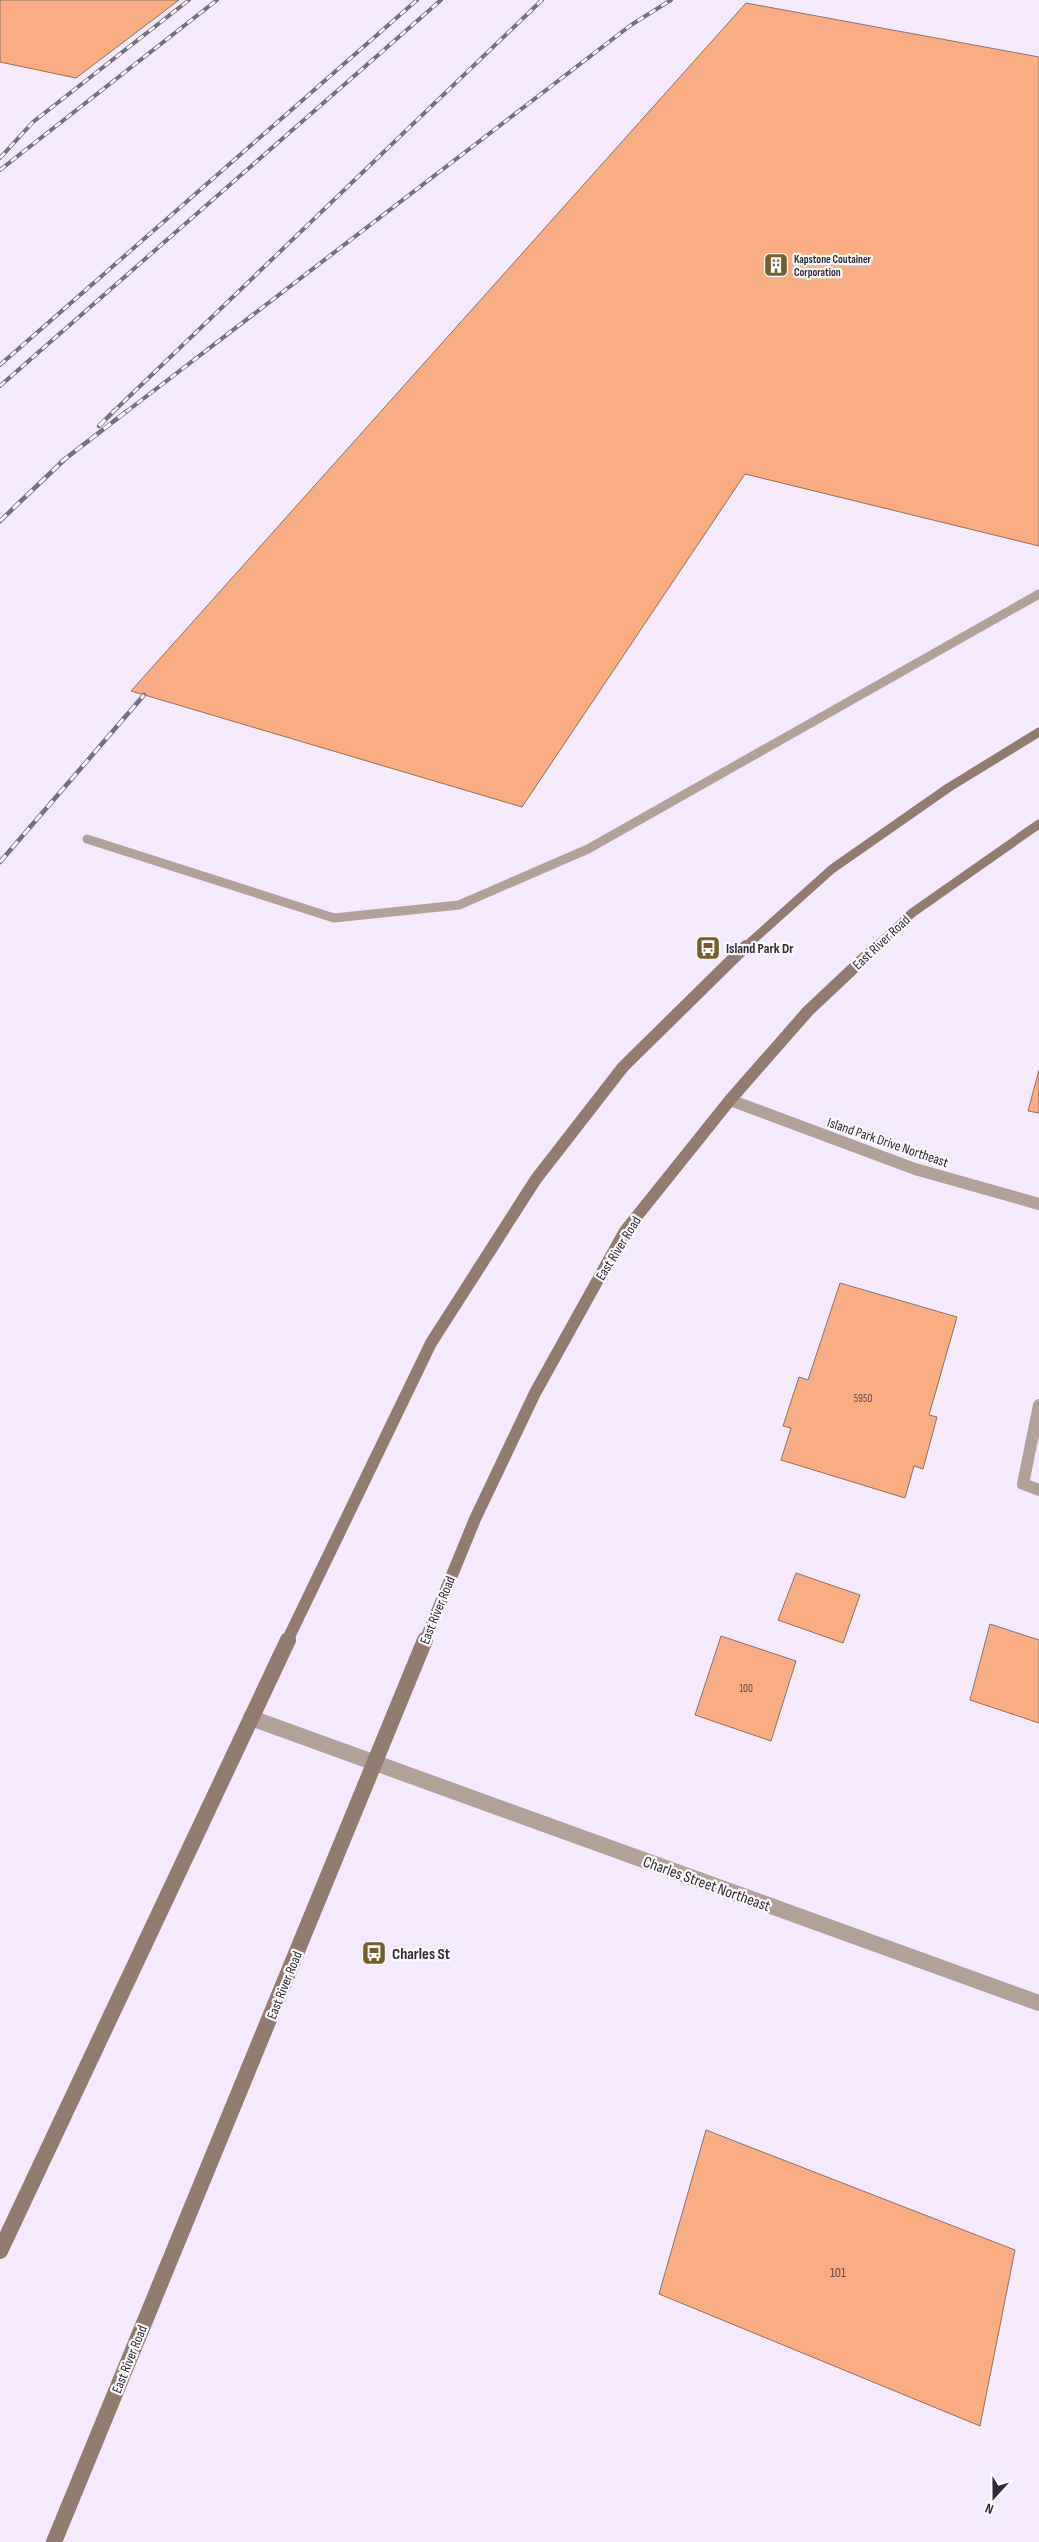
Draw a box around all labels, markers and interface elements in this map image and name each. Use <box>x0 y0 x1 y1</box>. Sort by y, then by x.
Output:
building icon: Kapstone Coutainer Corporation <box>763 252 789 278</box>
place label: Kapstone Coutainer Corporation <box>794 253 872 279</box>
street label: East River Road <box>849 911 914 973</box>
bus stop icon: Island Park Dr <box>695 935 721 961</box>
place label: Island Park Dr <box>726 940 794 957</box>
street label: Island Park Drive Northeast <box>825 1114 951 1171</box>
street label: East River Road <box>592 1213 645 1283</box>
house number: 5950 <box>854 1392 872 1405</box>
street label: East River Road <box>416 1573 459 1647</box>
house number: 100 <box>739 1682 753 1695</box>
street label: Charles Street Northeast <box>640 1853 773 1916</box>
bus stop icon: Charles St <box>361 1940 387 1966</box>
place label: Charles St <box>392 1945 450 1964</box>
street label: East River Road <box>263 1948 306 2022</box>
house number: 101 <box>830 2264 846 2281</box>
street label: East River Road <box>108 2322 151 2396</box>
north arrow <box>969 2472 1019 2522</box>
text: N <box>983 2499 996 2518</box>

